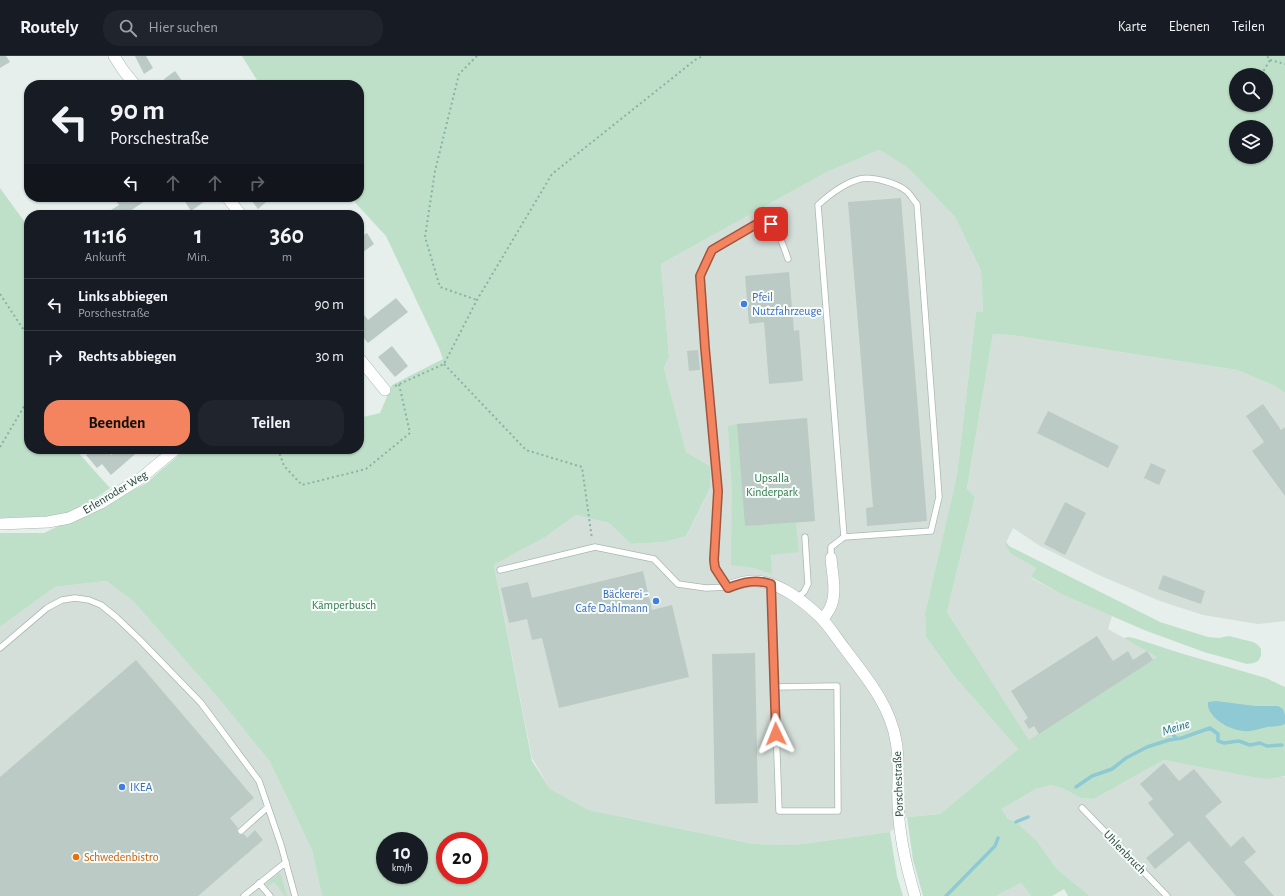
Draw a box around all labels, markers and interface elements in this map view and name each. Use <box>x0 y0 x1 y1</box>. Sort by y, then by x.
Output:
search box <box>103 10 383 46</box>
icon: search <box>117 17 139 39</box>
text: Routely <box>20 18 79 37</box>
text: Hier suchen <box>149 20 218 35</box>
text: Karte <box>1118 20 1147 34</box>
text: Ebenen <box>1169 20 1210 34</box>
text: Teilen <box>1232 20 1265 34</box>
map controls <box>1229 68 1273 164</box>
button: search <box>1229 68 1273 112</box>
icon: left <box>44 96 96 148</box>
text: 90 m <box>110 97 165 125</box>
button: layers <box>1229 120 1273 164</box>
text: Porschestraße <box>110 130 209 148</box>
icon: left <box>120 172 142 194</box>
icon: ahead <box>162 172 184 194</box>
icon: ahead <box>204 172 226 194</box>
icon: right <box>246 172 268 194</box>
pin <box>754 207 788 241</box>
icon: arrive <box>760 213 782 235</box>
text: 11:16 <box>84 224 127 248</box>
text: 1 <box>194 224 203 248</box>
text: 360 <box>270 224 304 248</box>
text: Ankunft <box>85 251 126 264</box>
text: Min. <box>187 251 210 264</box>
text: m <box>282 251 292 264</box>
text: Links abbiegen <box>78 289 168 304</box>
place label: Pfeil Nutzfahrzeuge <box>752 291 822 317</box>
icon: left <box>44 294 66 316</box>
text: 90 m <box>315 297 344 312</box>
marker: Pfeil Nutzfahrzeuge <box>739 299 749 309</box>
text: Porschestraße <box>78 307 149 320</box>
icon: right <box>44 346 66 368</box>
text: Rechts abbiegen <box>78 349 176 364</box>
text: 30 m <box>315 349 344 364</box>
button: Beenden <box>44 400 190 446</box>
button: Teilen <box>198 400 344 446</box>
street label: Erlenroder Weg <box>81 468 149 516</box>
park label: Upsalla Kinderpark <box>746 472 799 498</box>
place label: Bäckerei - Cafe Dahlmann <box>576 588 648 614</box>
marker: Bäckerei - Cafe Dahlmann <box>651 596 661 606</box>
park label: Kämperbusch <box>312 599 376 611</box>
position arrow <box>755 713 797 755</box>
water label: Meine <box>1161 718 1191 738</box>
street label: Porschestraße <box>891 751 905 817</box>
place label: IKEA <box>130 781 153 793</box>
marker: IKEA <box>117 782 127 792</box>
street label: Uhlenbruch <box>1101 828 1149 876</box>
speed limit sign: 20 <box>436 832 488 884</box>
text: 10 <box>393 843 411 863</box>
place label: Schwedenbistro <box>84 851 159 863</box>
marker: Schwedenbistro <box>71 852 81 862</box>
text: km/h <box>392 863 412 873</box>

